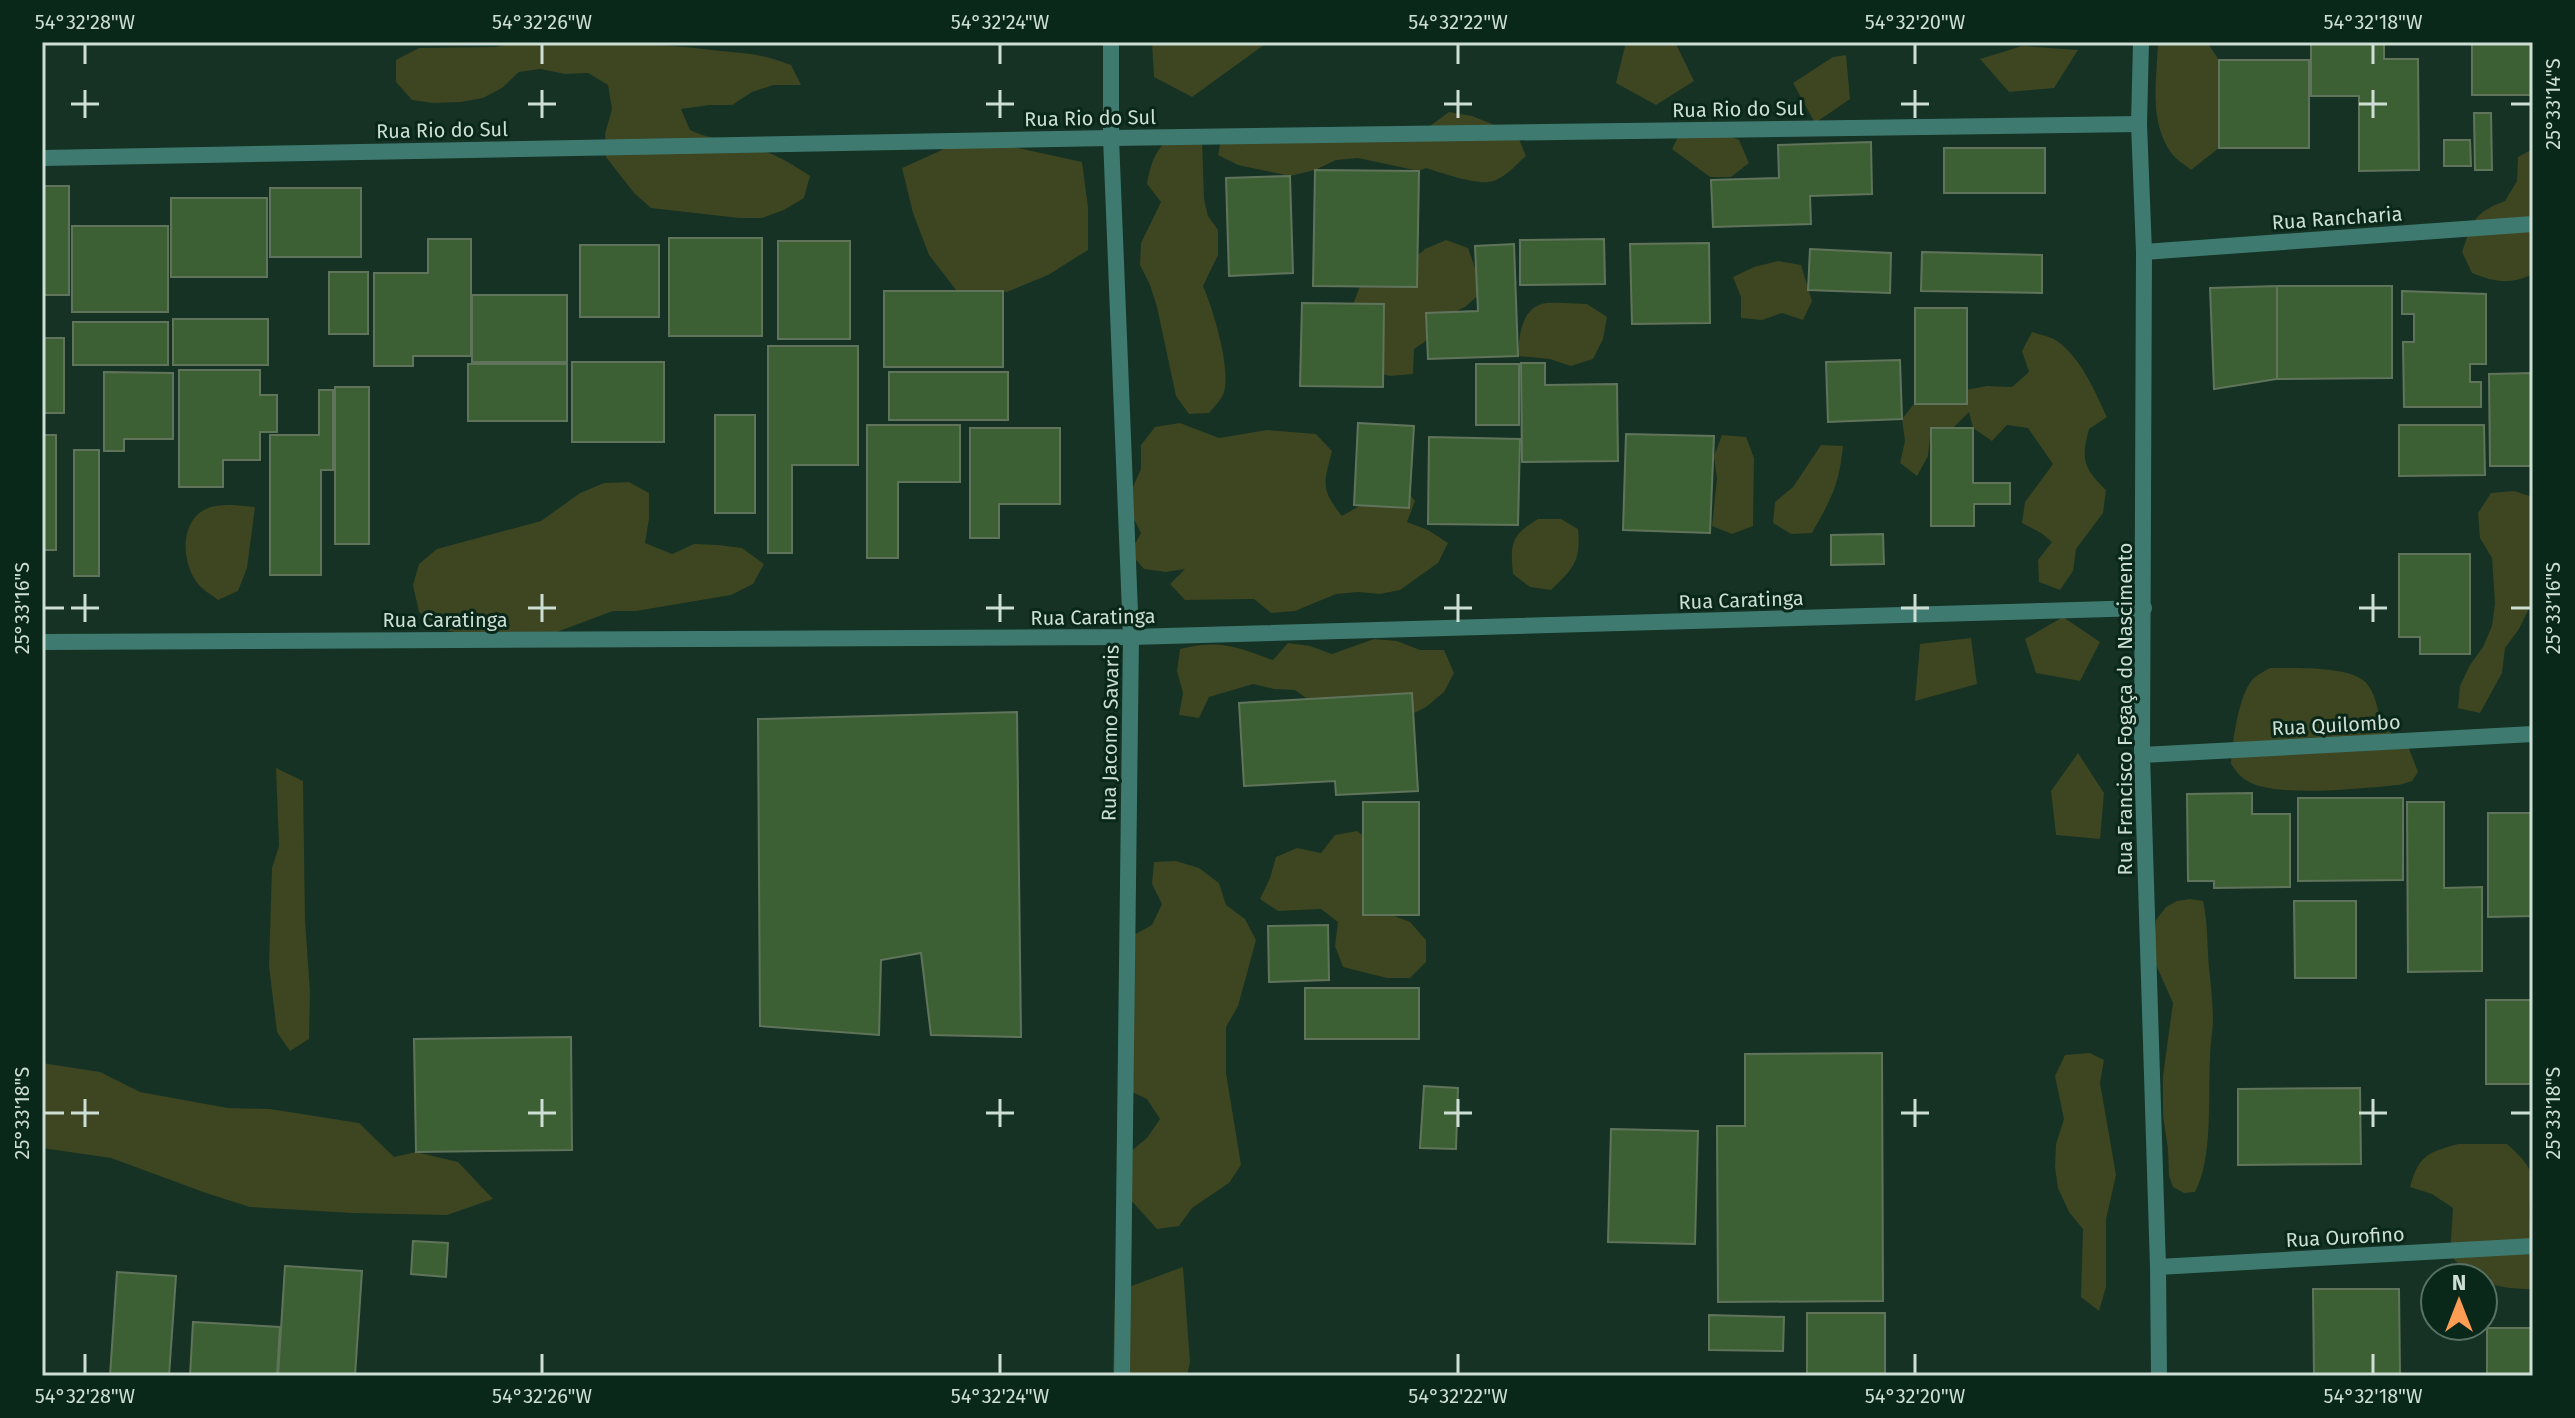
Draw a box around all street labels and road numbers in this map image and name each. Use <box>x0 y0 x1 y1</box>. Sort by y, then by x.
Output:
street label: Rua Rio do Sul <box>1672 96 1804 122</box>
street label: Rua Rio do Sul <box>1024 105 1156 131</box>
street label: Rua Rio do Sul <box>376 117 508 143</box>
street label: Rua Rancharia <box>2271 201 2403 235</box>
street label: Rua Francisco Fogaça do Nascimento <box>2113 543 2138 875</box>
street label: Rua Caratinga <box>1678 586 1804 614</box>
street label: Rua Caratinga <box>1030 604 1156 630</box>
street label: Rua Caratinga <box>382 608 508 632</box>
street label: Rua Jacomo Savaris <box>1096 645 1124 821</box>
street label: Rua Quilombo <box>2271 710 2401 740</box>
street label: Rua Ourofino <box>2285 1222 2405 1252</box>

